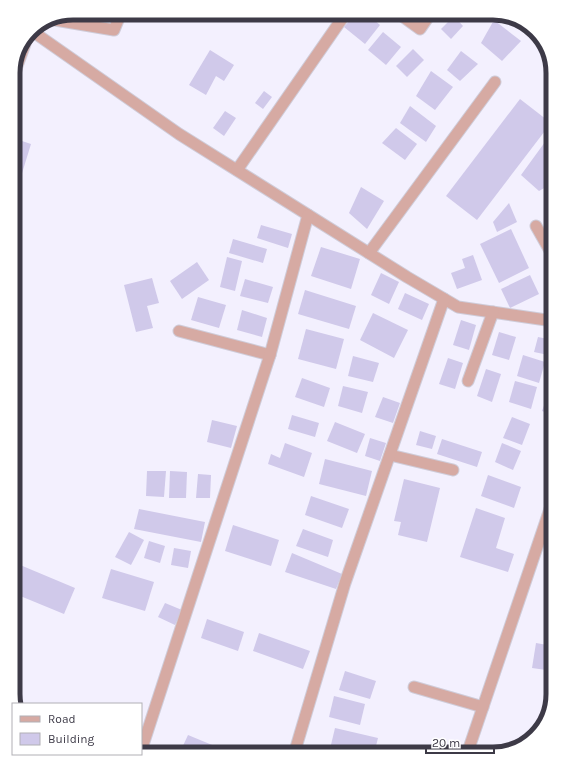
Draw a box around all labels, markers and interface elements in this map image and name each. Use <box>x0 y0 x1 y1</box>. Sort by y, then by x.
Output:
legend <box>12 703 142 755</box>
text: Road <box>48 712 76 726</box>
scale bar <box>426 729 494 755</box>
text: Building <box>48 732 95 746</box>
text: 20 m <box>432 736 460 750</box>

